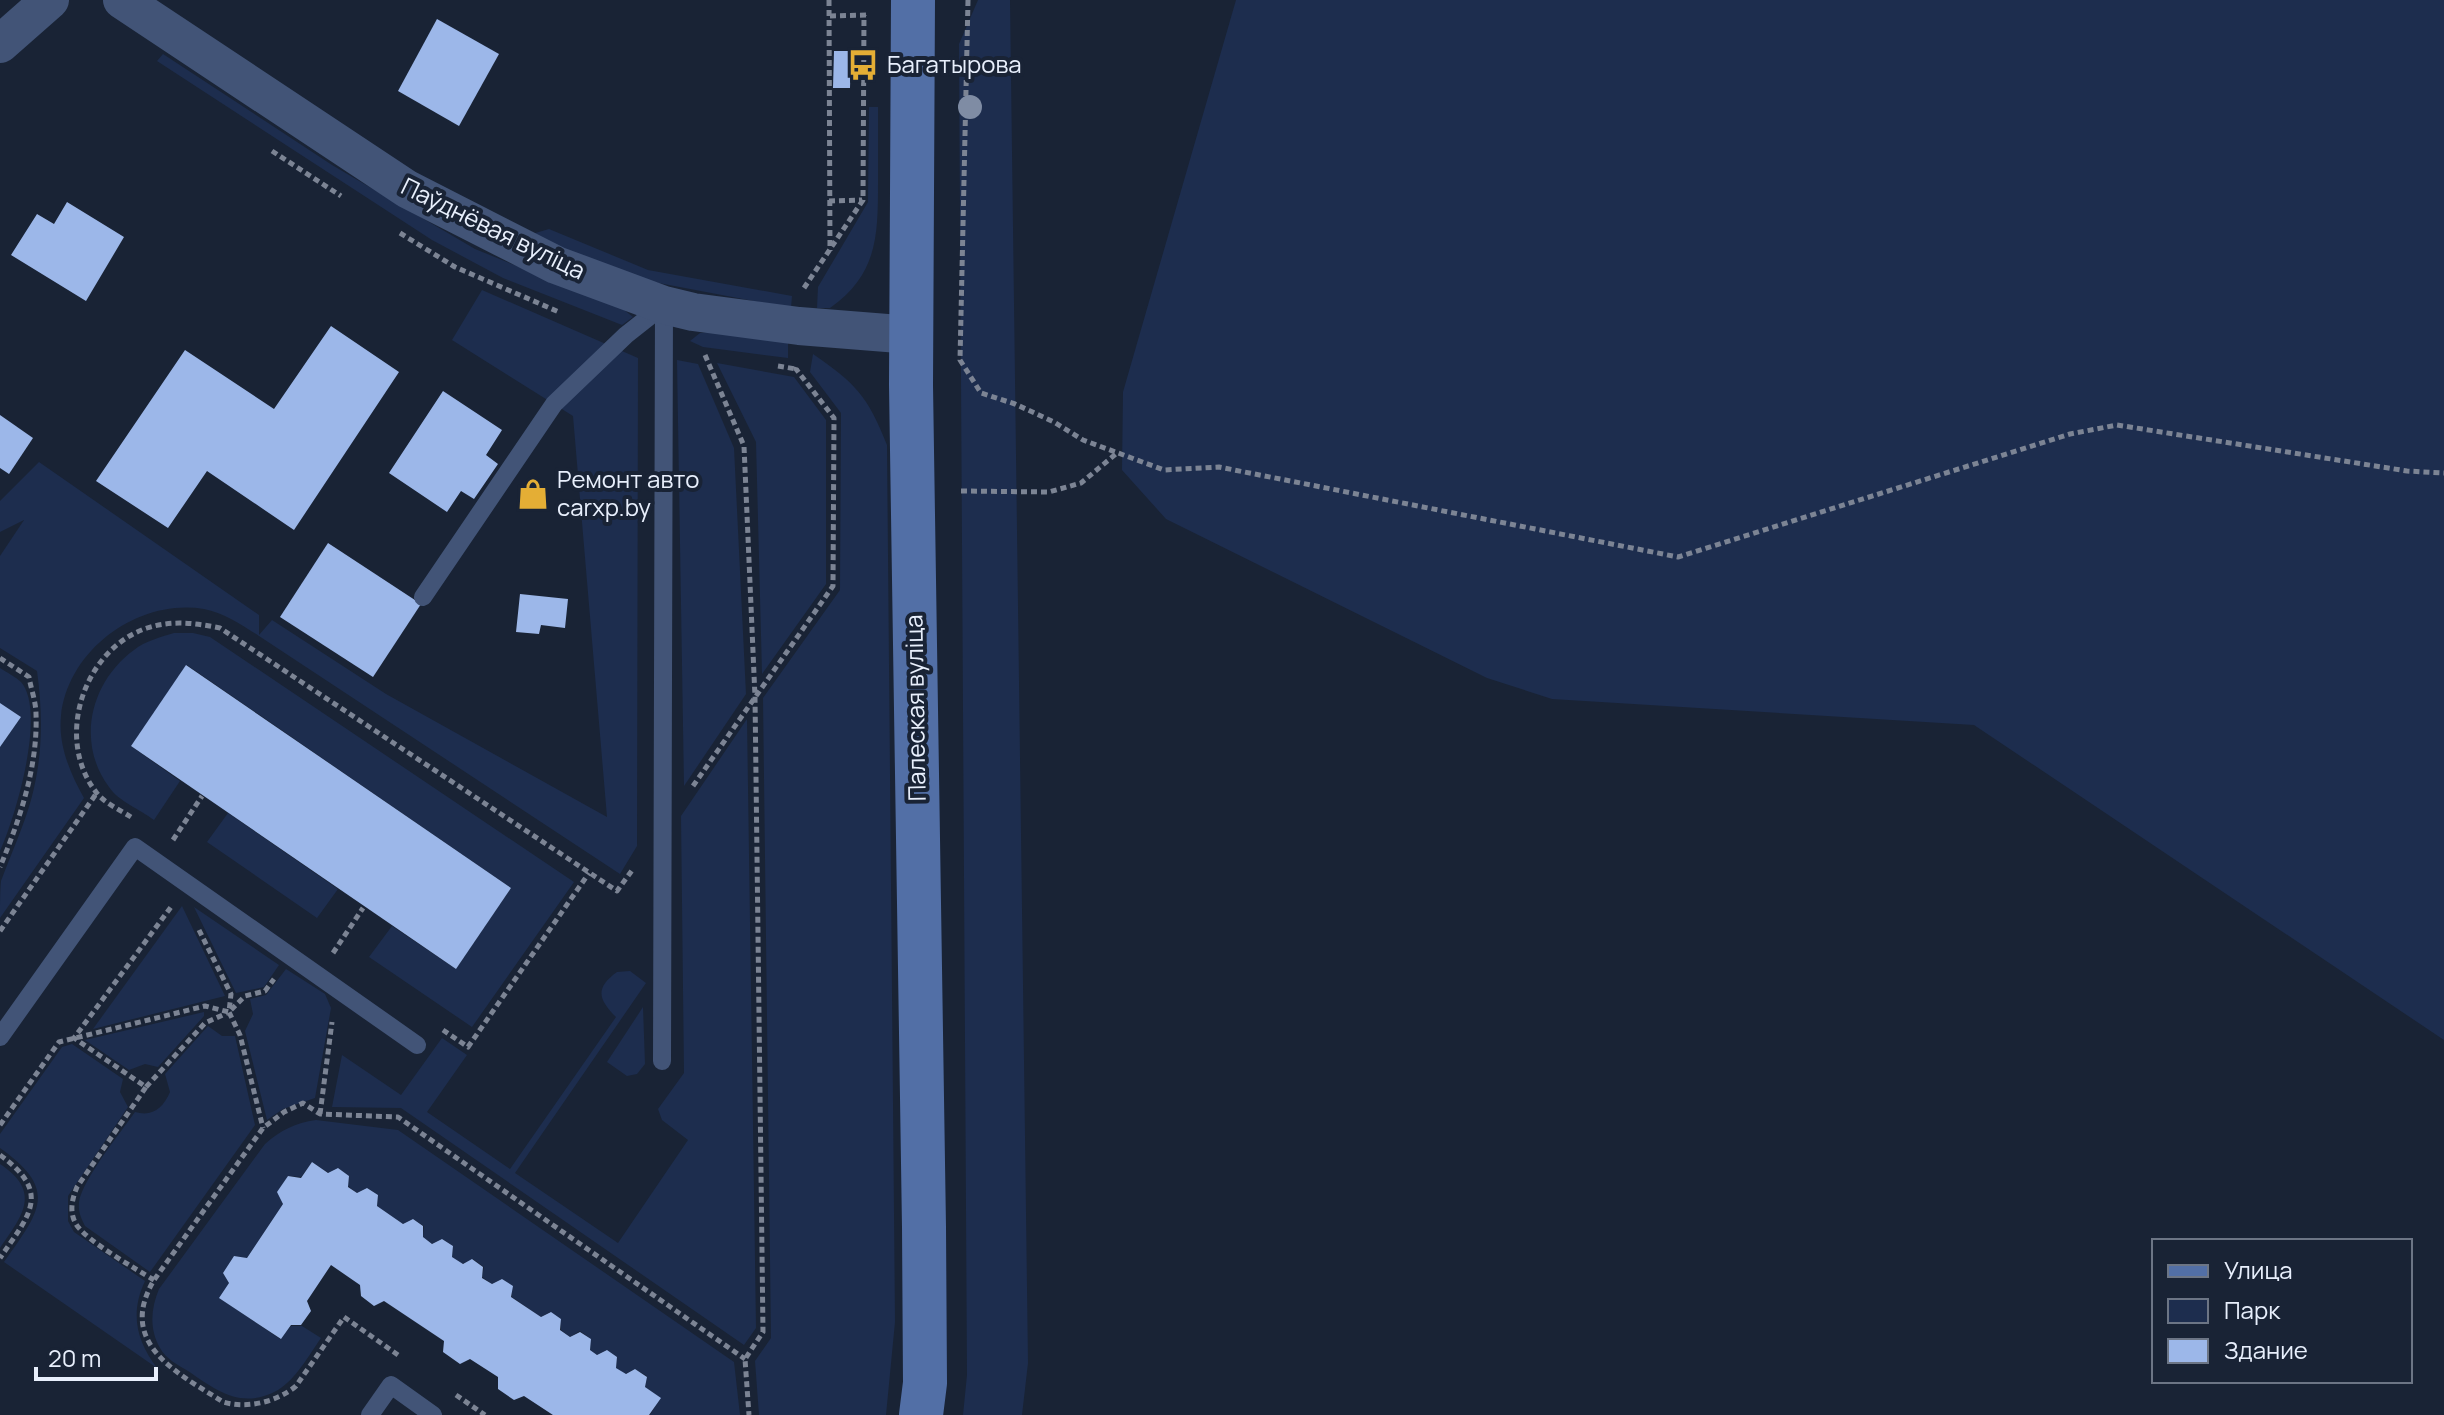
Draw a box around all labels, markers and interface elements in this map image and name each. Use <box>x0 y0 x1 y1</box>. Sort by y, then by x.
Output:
place label: Багатырова <box>887 47 1022 80</box>
bus stop icon: Багатырова <box>846 48 880 82</box>
street label: Паўднёвая вуліца <box>396 169 591 286</box>
place label: Ремонт авто carxp.by <box>557 462 699 523</box>
shop icon: Ремонт авто carxp.by <box>516 477 550 511</box>
street label: Палеская вуліца <box>896 614 933 802</box>
legend <box>2152 1239 2412 1383</box>
text: Улица <box>2224 1253 2293 1286</box>
text: Парк <box>2224 1293 2281 1326</box>
scale bar <box>36 1331 156 1381</box>
text: Здание <box>2224 1333 2308 1366</box>
text: 20 m <box>48 1341 101 1374</box>

